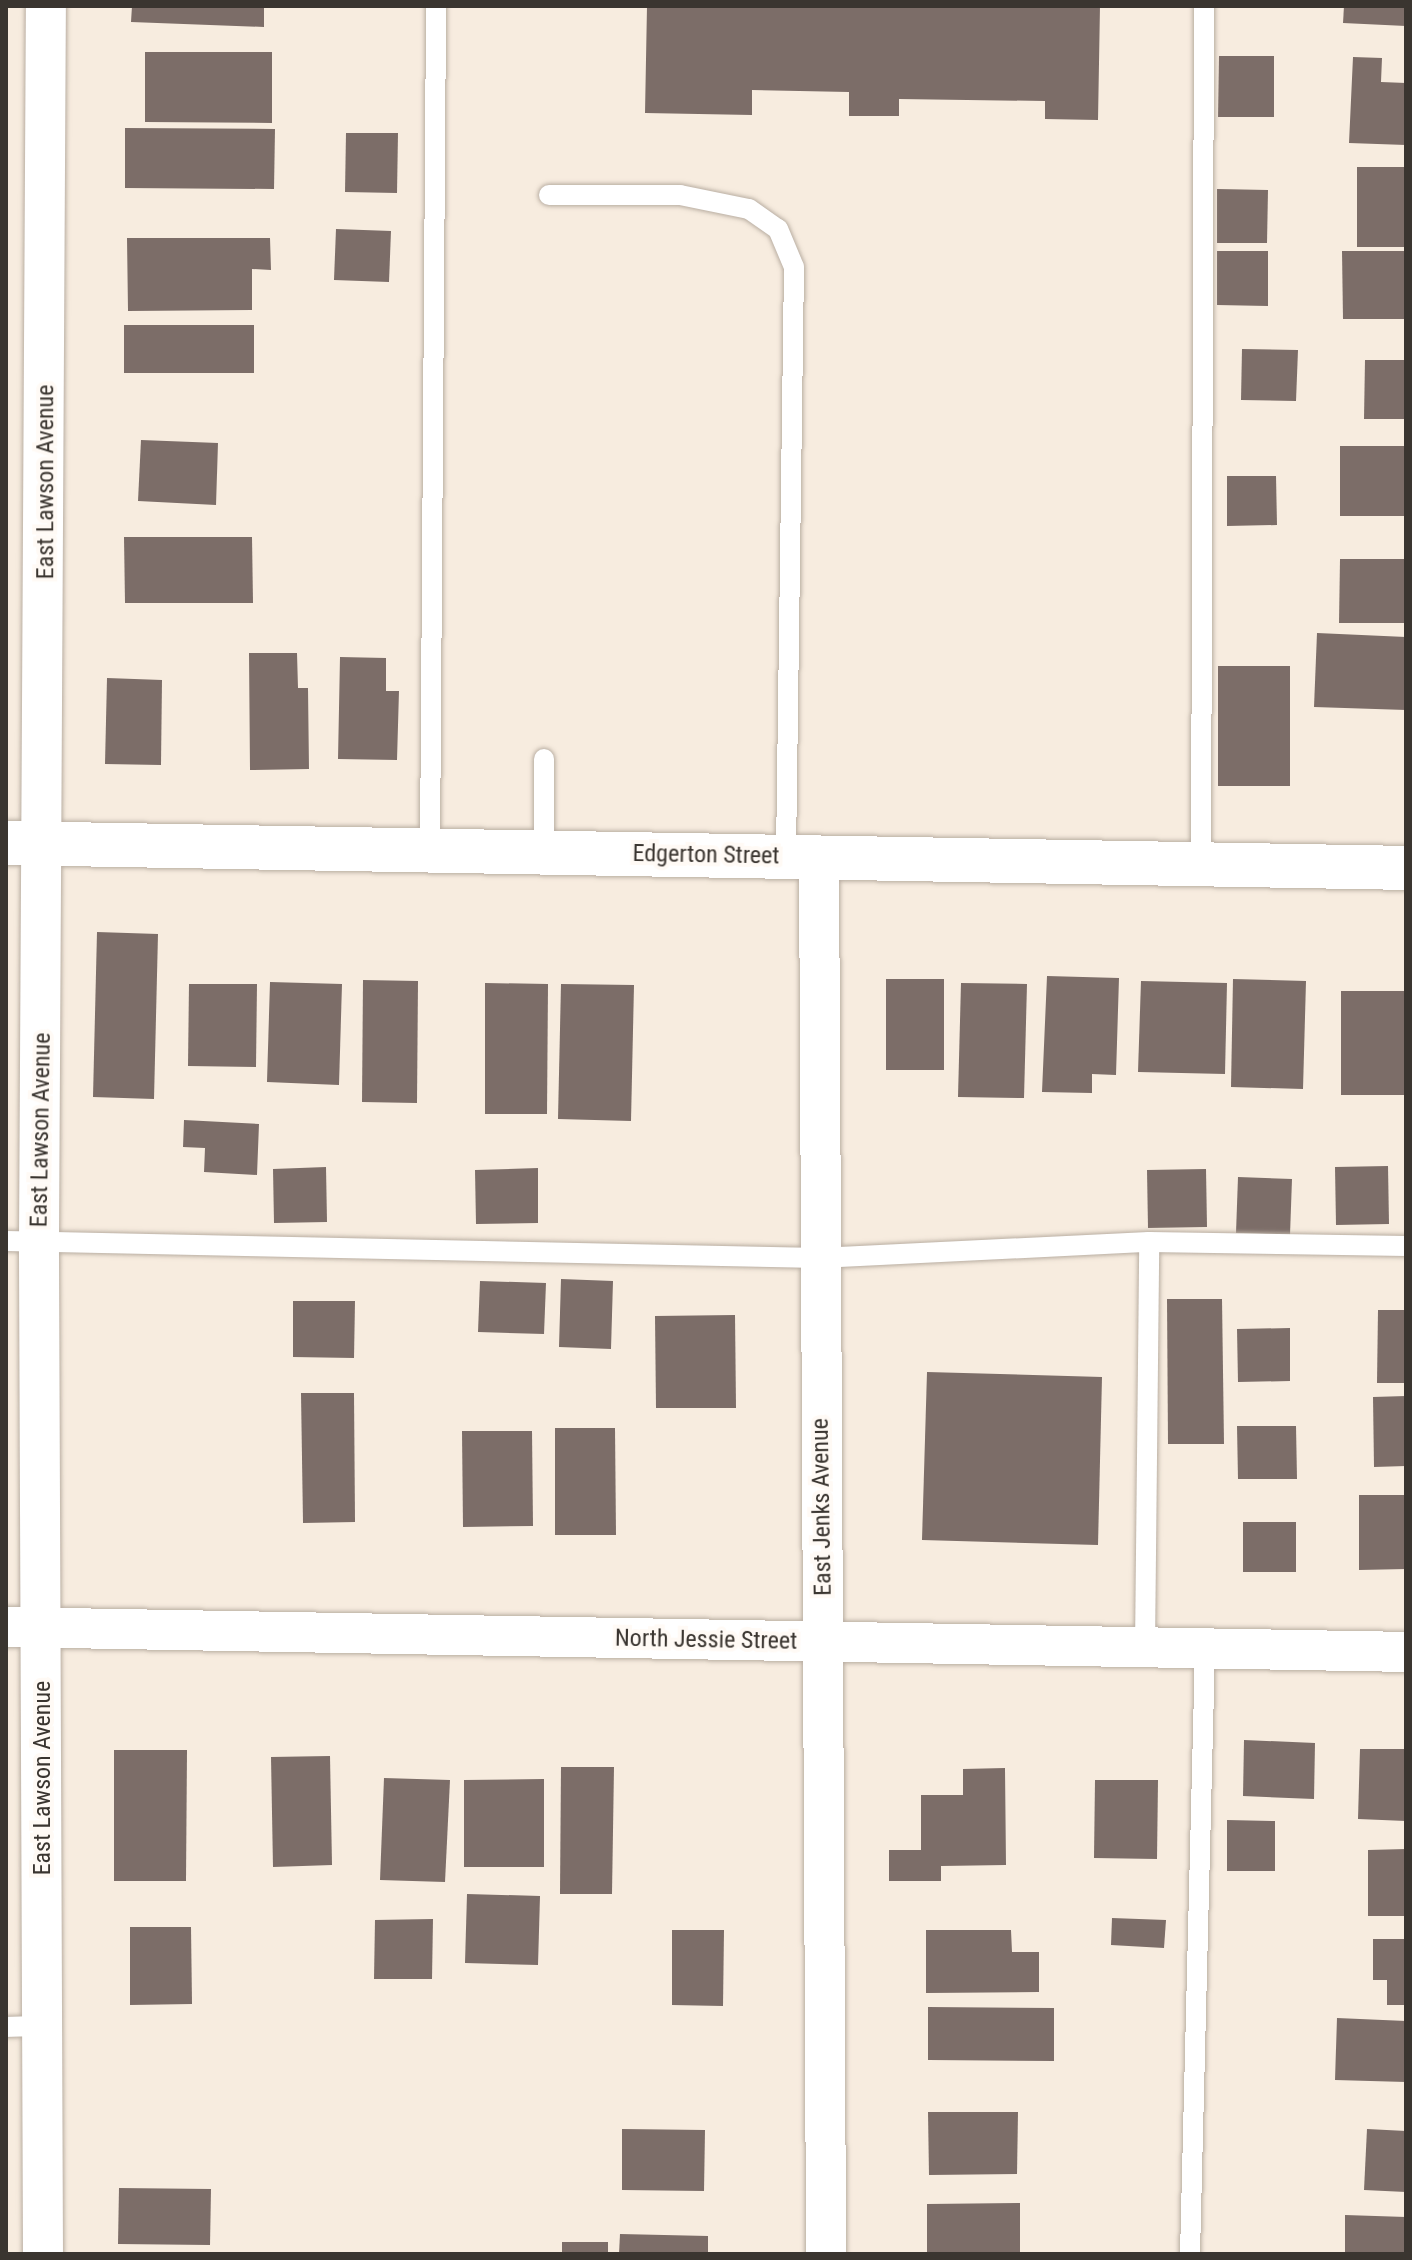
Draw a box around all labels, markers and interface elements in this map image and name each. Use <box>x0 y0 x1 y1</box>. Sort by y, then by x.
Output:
street label: East Lawson Avenue <box>32 385 60 579</box>
street label: Edgerton Street <box>632 839 780 871</box>
street label: East Lawson Avenue <box>25 1032 57 1228</box>
street label: East Jenks Avenue <box>806 1418 838 1596</box>
street label: North Jessie Street <box>615 1624 797 1656</box>
street label: East Lawson Avenue <box>29 1681 57 1875</box>

